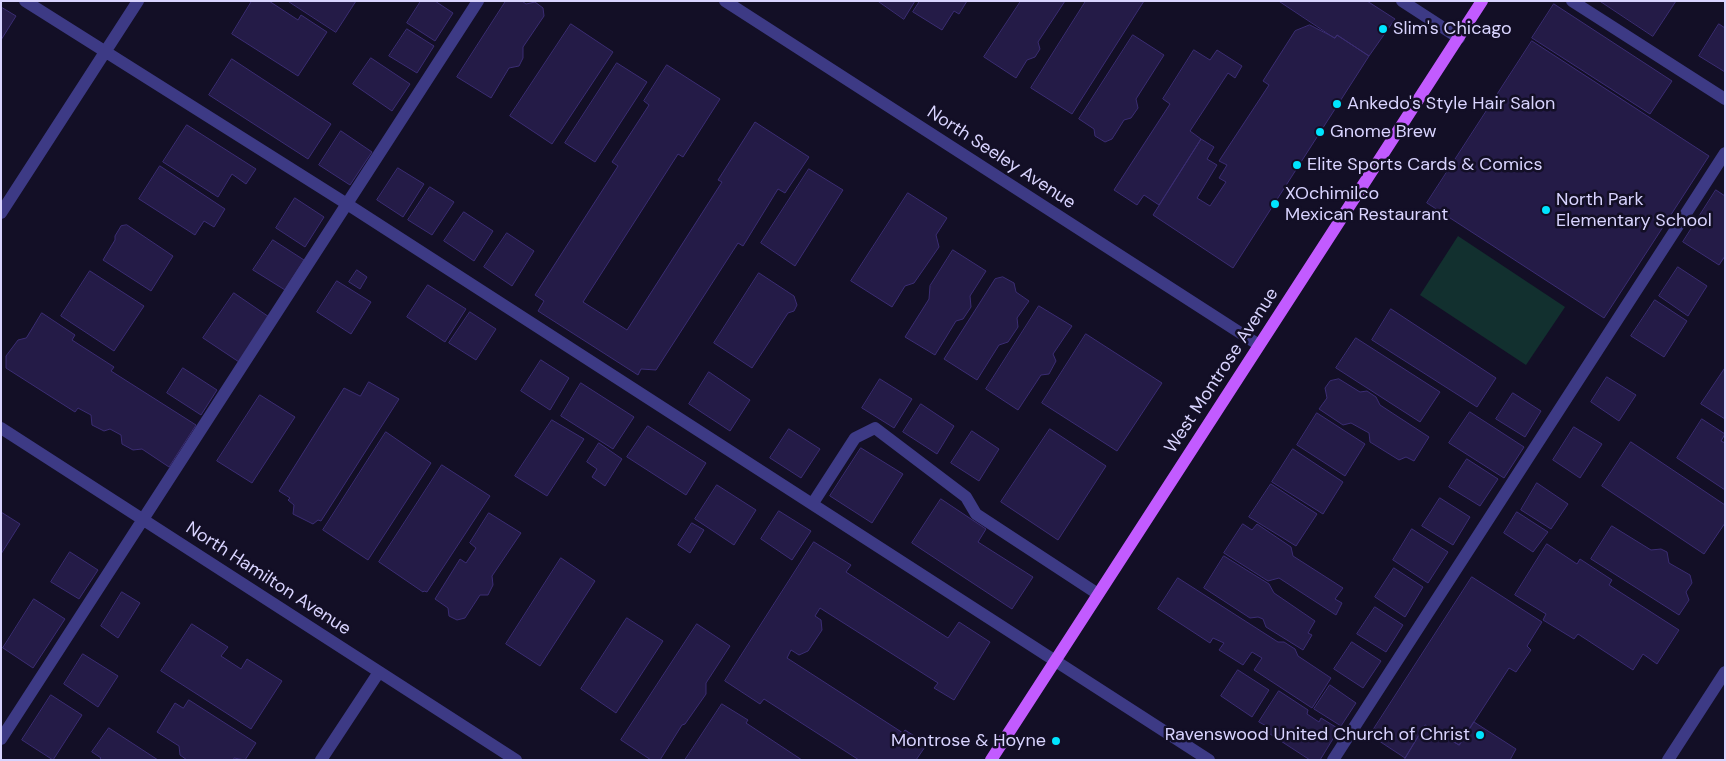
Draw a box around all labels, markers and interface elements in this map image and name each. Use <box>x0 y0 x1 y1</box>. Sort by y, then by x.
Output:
place label: Slim's Chicago <box>1393 18 1512 40</box>
marker: Slim's Chicago <box>1377 23 1389 35</box>
place label: Ankedo's Style Hair Salon <box>1347 93 1555 115</box>
marker: Ankedo's Style Hair Salon <box>1331 98 1343 110</box>
street label: North Seeley Avenue <box>923 102 1079 214</box>
place label: Gnome Brew <box>1330 121 1436 143</box>
marker: Gnome Brew <box>1314 126 1326 138</box>
place label: Elite Sports Cards & Comics <box>1307 154 1543 176</box>
marker: Elite Sports Cards & Comics <box>1291 159 1303 171</box>
place label: XOchimilco Mexican Restaurant <box>1285 183 1448 225</box>
place label: North Park Elementary School <box>1556 189 1712 232</box>
marker: XOchimilco Mexican Restaurant <box>1269 198 1281 210</box>
marker: North Park Elementary School <box>1540 204 1552 216</box>
street label: West Montrose Avenue <box>1160 284 1284 458</box>
street label: North Hamilton Avenue <box>182 518 354 640</box>
place label: Ravenswood United Church of Christ <box>1165 724 1470 746</box>
marker: Ravenswood United Church of Christ <box>1474 729 1486 741</box>
place label: Montrose & Hoyne <box>891 730 1046 752</box>
marker: Montrose & Hoyne <box>1050 735 1062 747</box>

